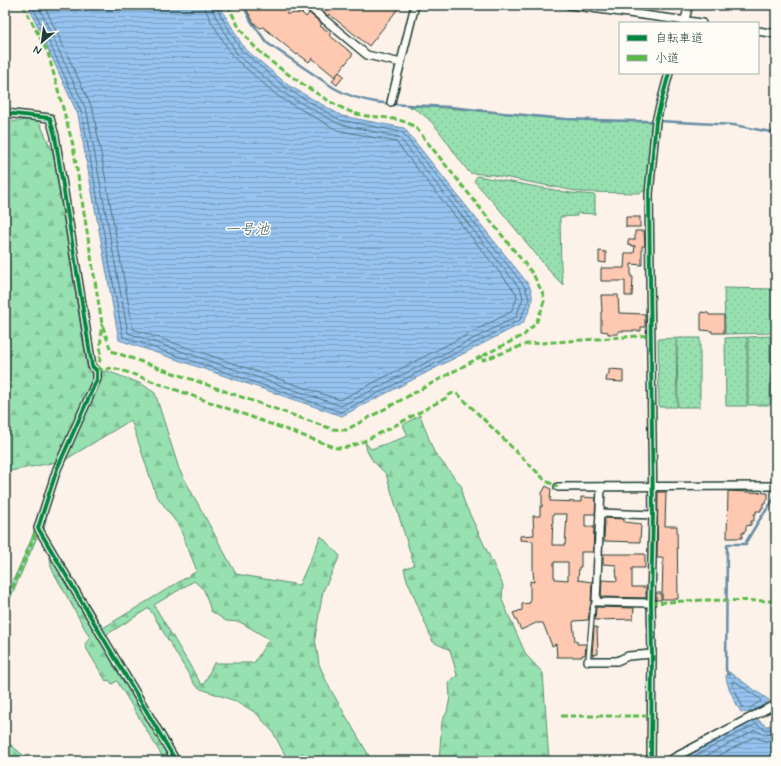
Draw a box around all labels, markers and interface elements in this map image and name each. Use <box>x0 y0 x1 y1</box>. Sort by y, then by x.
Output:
north arrow <box>22 22 62 62</box>
legend <box>619 22 759 74</box>
text: 自転車道 <box>655 31 703 47</box>
text: N <box>31 42 44 58</box>
text: 小道 <box>655 51 679 67</box>
water label: 一号池 <box>224 220 270 240</box>

